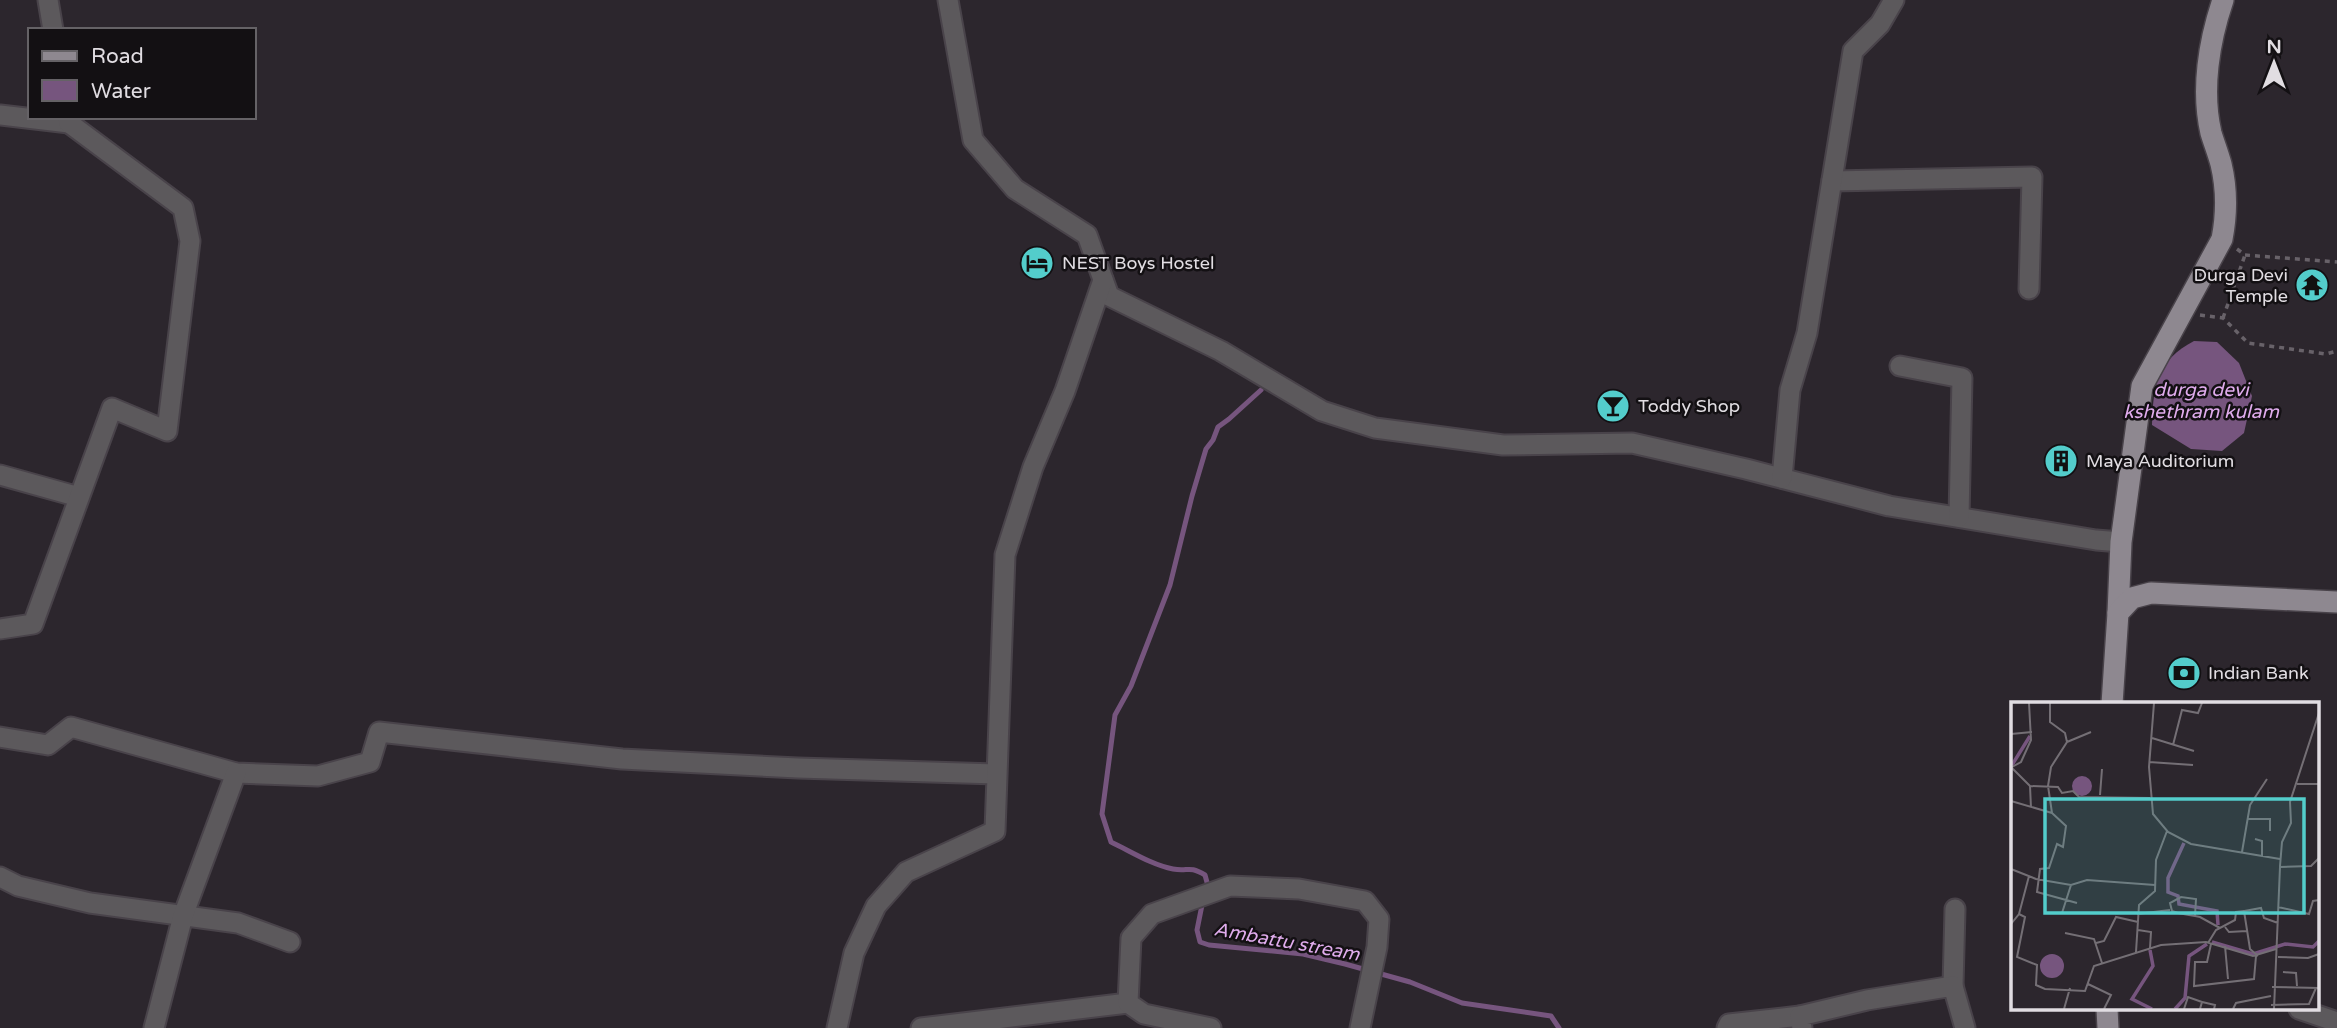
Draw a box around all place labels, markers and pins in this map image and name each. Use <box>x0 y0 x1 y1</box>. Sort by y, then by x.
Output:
hotel icon: NEST Boys Hostel <box>1018 244 1056 282</box>
place label: NEST Boys Hostel <box>1062 252 1214 274</box>
place label: Durga Devi Temple <box>2194 264 2288 307</box>
temple icon: Durga Devi Temple <box>2293 266 2331 304</box>
bar icon: Toddy Shop <box>1594 387 1632 425</box>
place label: Toddy Shop <box>1638 395 1740 417</box>
building icon: Maya Auditorium <box>2042 442 2080 480</box>
place label: Maya Auditorium <box>2086 450 2234 472</box>
bank icon: Indian Bank <box>2165 654 2203 692</box>
place label: Indian Bank <box>2208 662 2309 684</box>

